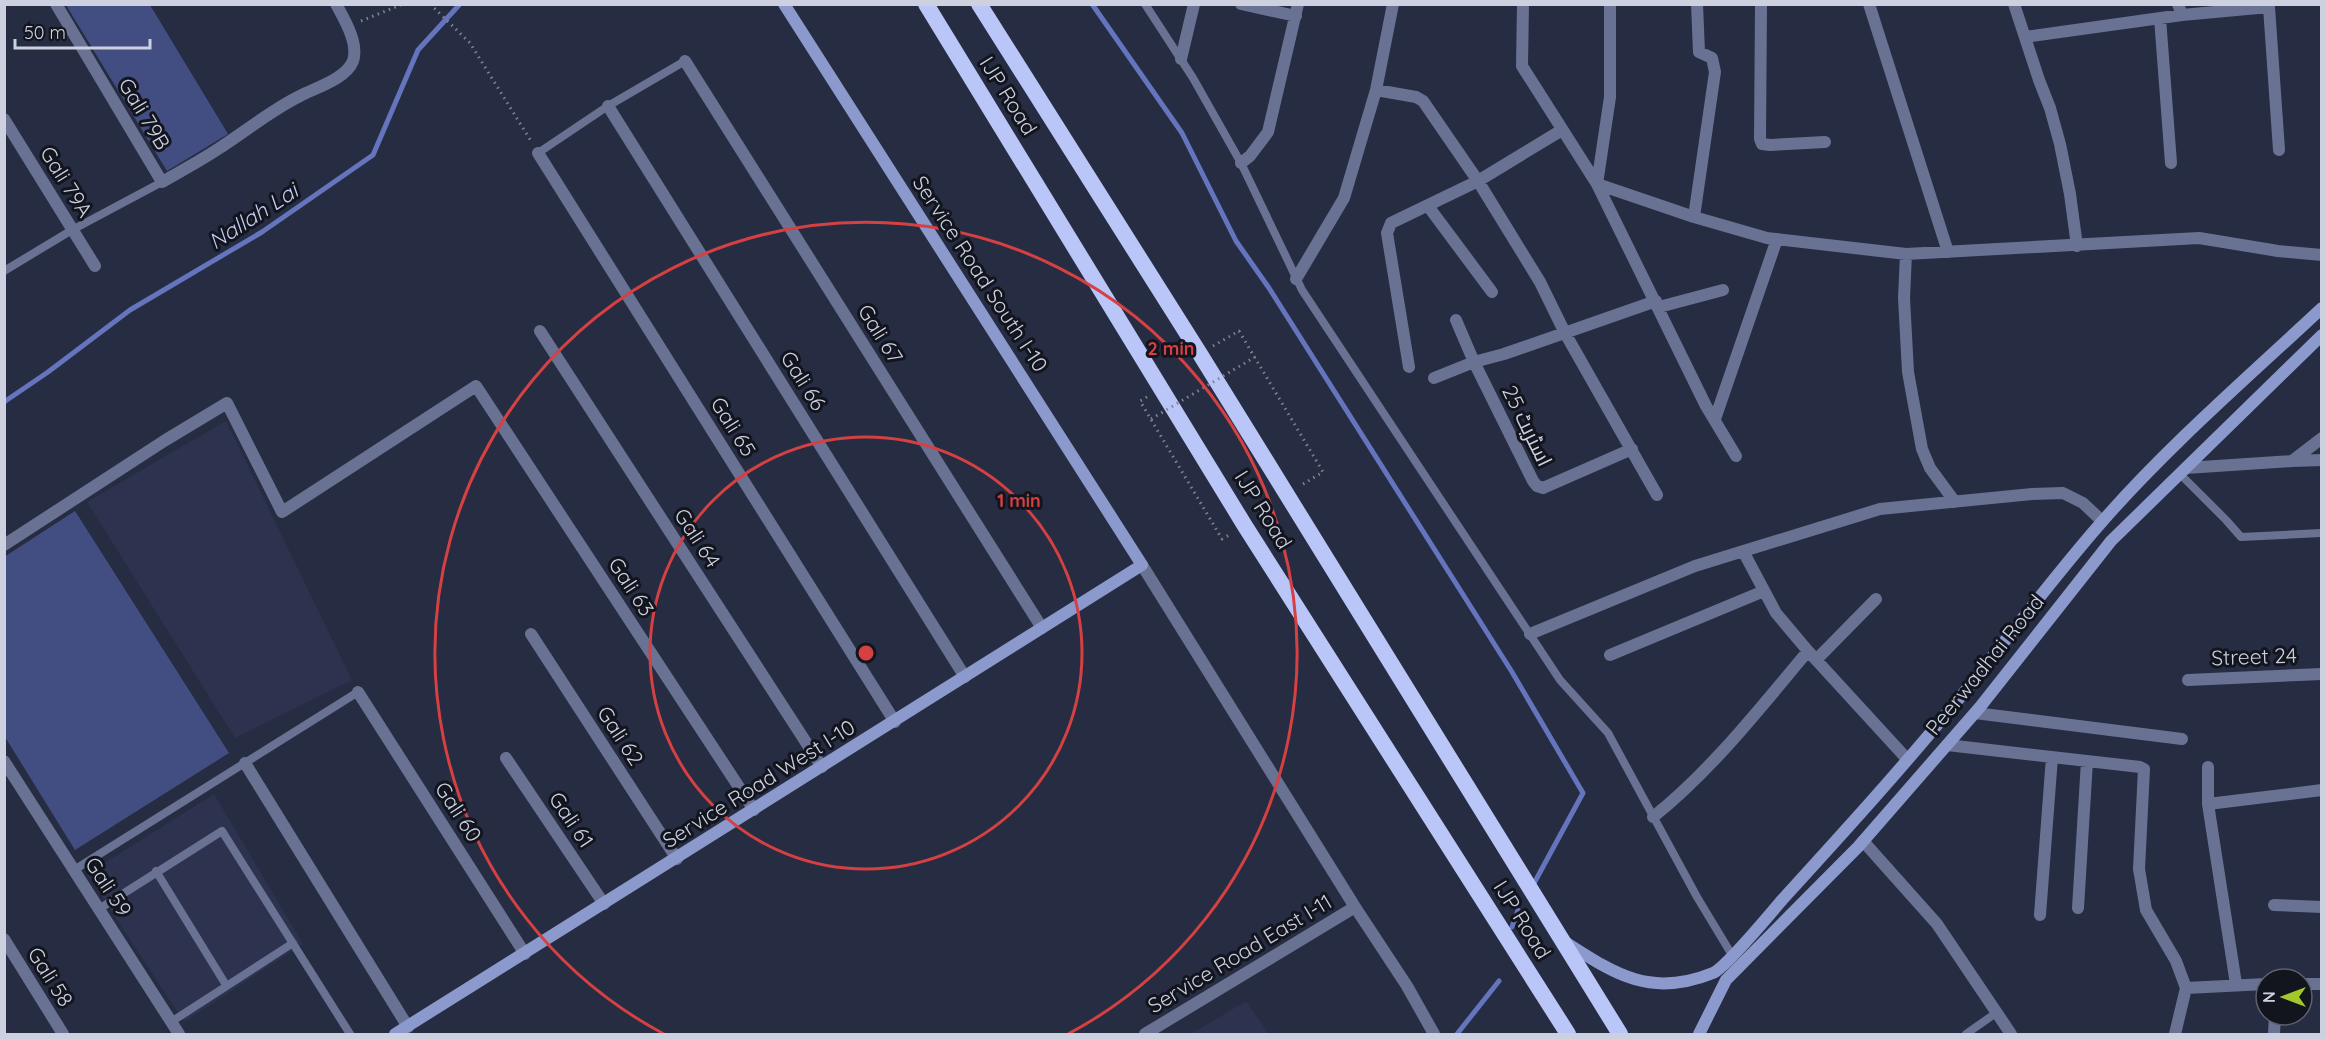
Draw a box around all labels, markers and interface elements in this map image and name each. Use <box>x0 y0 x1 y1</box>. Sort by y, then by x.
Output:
scale bar <box>15 12 150 50</box>
text: 50 m <box>24 21 66 44</box>
street label: IJP Road <box>975 51 1043 140</box>
street label: Gali 79B <box>113 73 176 154</box>
street label: Gali 79A <box>35 141 99 222</box>
street label: Service Road South I-10 <box>908 170 1054 376</box>
water label: Nallah Lai <box>203 175 305 255</box>
street label: Gali 67 <box>853 299 909 368</box>
text: 2 min <box>1148 337 1194 360</box>
street label: Gali 66 <box>776 346 832 415</box>
street label: اسٹریٹ 25 <box>1497 381 1559 470</box>
street label: Gali 65 <box>705 392 762 461</box>
street label: IJP Road <box>1230 465 1298 554</box>
text: 1 min <box>997 489 1041 512</box>
street label: Gali 64 <box>669 503 727 572</box>
street label: Gali 63 <box>603 552 660 621</box>
street label: Peerwadhai Road <box>1920 589 2049 740</box>
street label: Street 24 <box>2211 642 2297 670</box>
centre of rings <box>856 643 876 663</box>
street label: Gali 62 <box>592 701 650 770</box>
street label: Service Road West I-10 <box>657 713 859 853</box>
street label: Gali 60 <box>430 777 488 846</box>
street label: Gali 61 <box>544 787 600 852</box>
street label: Gali 59 <box>80 852 138 921</box>
street label: IJP Road <box>1489 875 1557 964</box>
street label: Service Road East I-11 <box>1143 888 1336 1018</box>
street label: Gali 58 <box>22 942 79 1011</box>
north arrow <box>2254 967 2314 1027</box>
text: N <box>2259 991 2279 1003</box>

